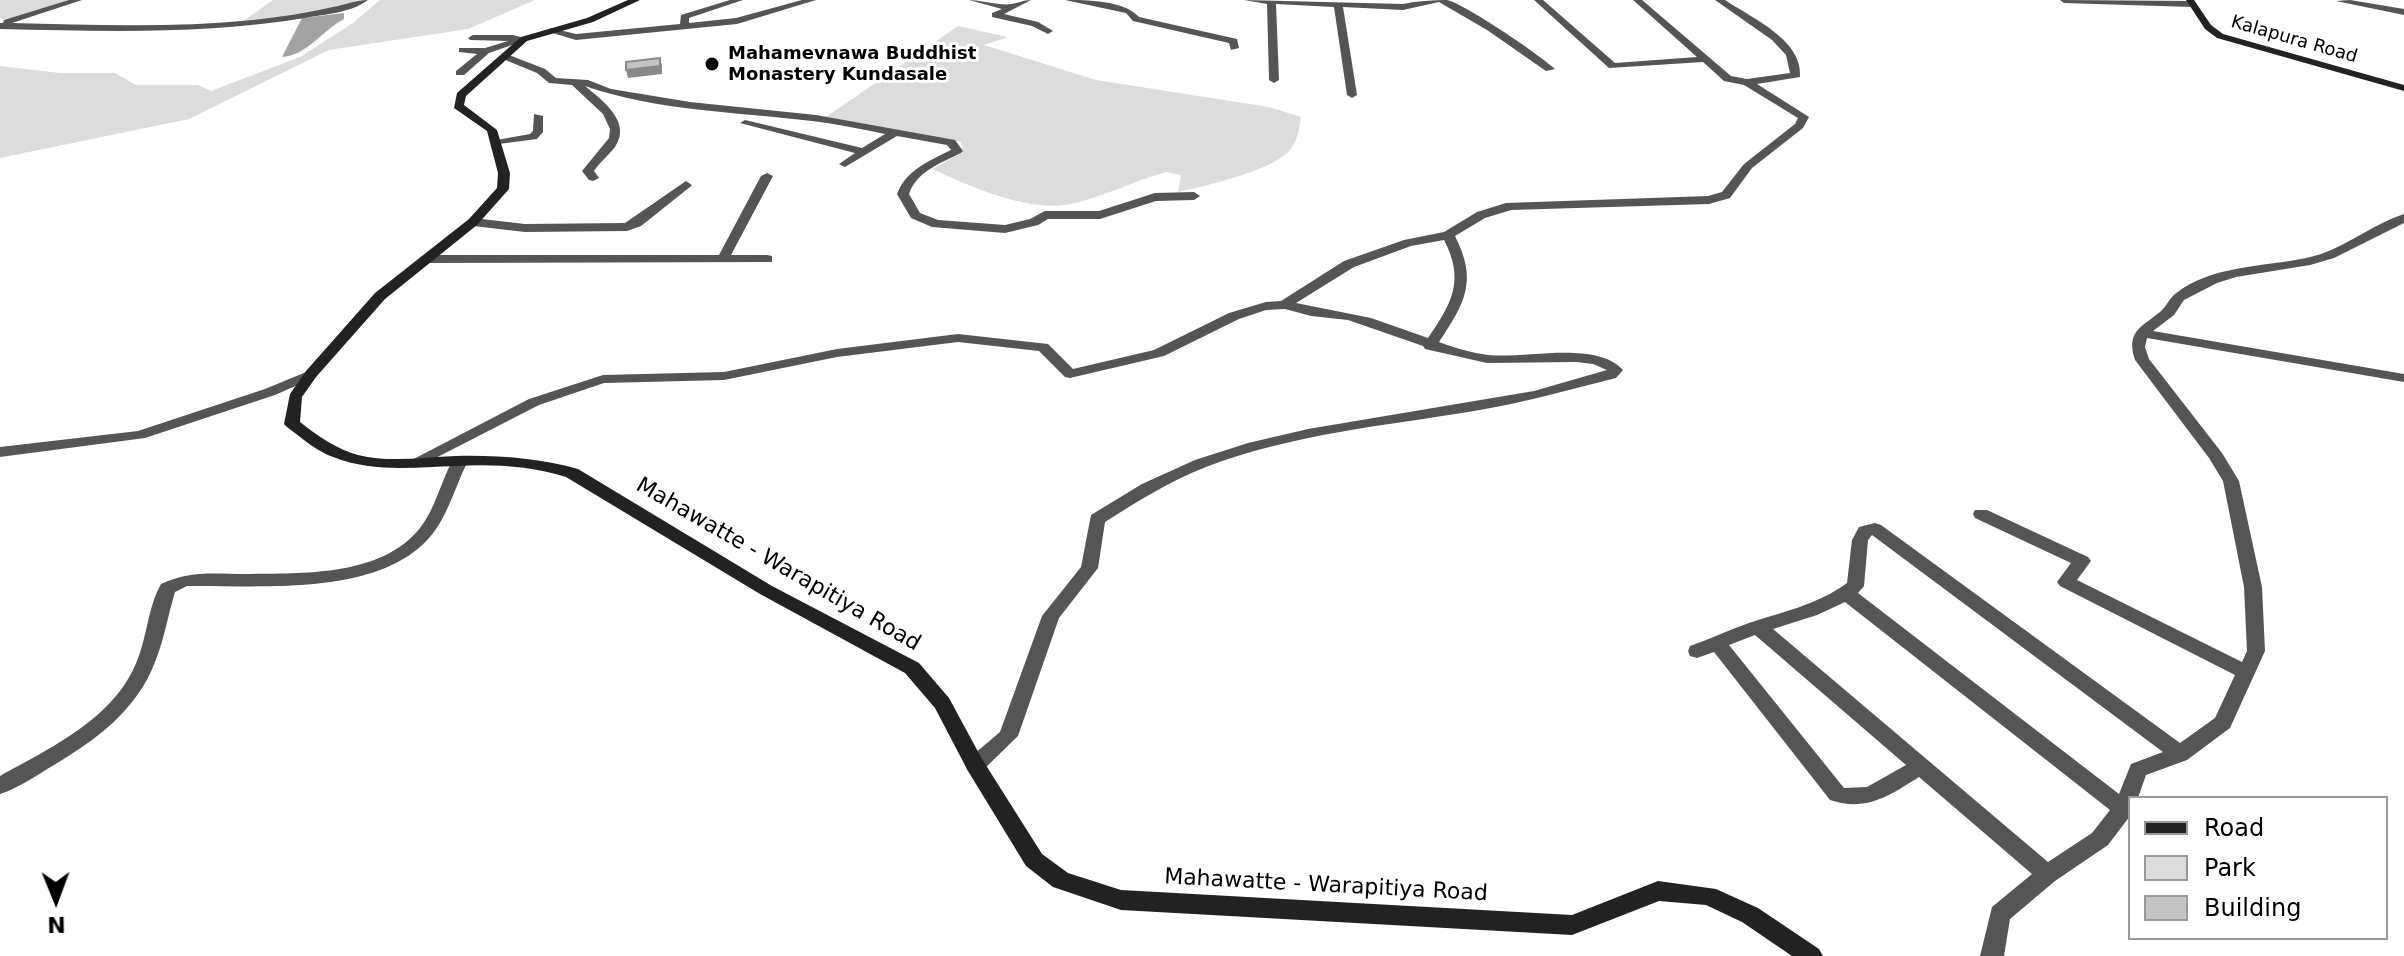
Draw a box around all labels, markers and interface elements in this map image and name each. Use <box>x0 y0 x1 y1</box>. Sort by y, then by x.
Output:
street label: Kalapura Road <box>2228 12 2360 68</box>
place label: Mahamevnawa Buddhist Monastery Kundasale <box>728 43 976 86</box>
marker: Mahamevnawa Buddhist Monastery Kundasale <box>703 55 721 73</box>
street label: Mahawatte - Warapitiya Road <box>631 473 925 657</box>
legend <box>2128 796 2388 940</box>
text: Road <box>2204 814 2264 842</box>
text: Park <box>2204 854 2256 882</box>
north arrow <box>16 860 96 940</box>
street label: Mahawatte - Warapitiya Road <box>1164 864 1488 908</box>
text: Building <box>2204 894 2301 922</box>
text: N <box>47 912 66 937</box>

